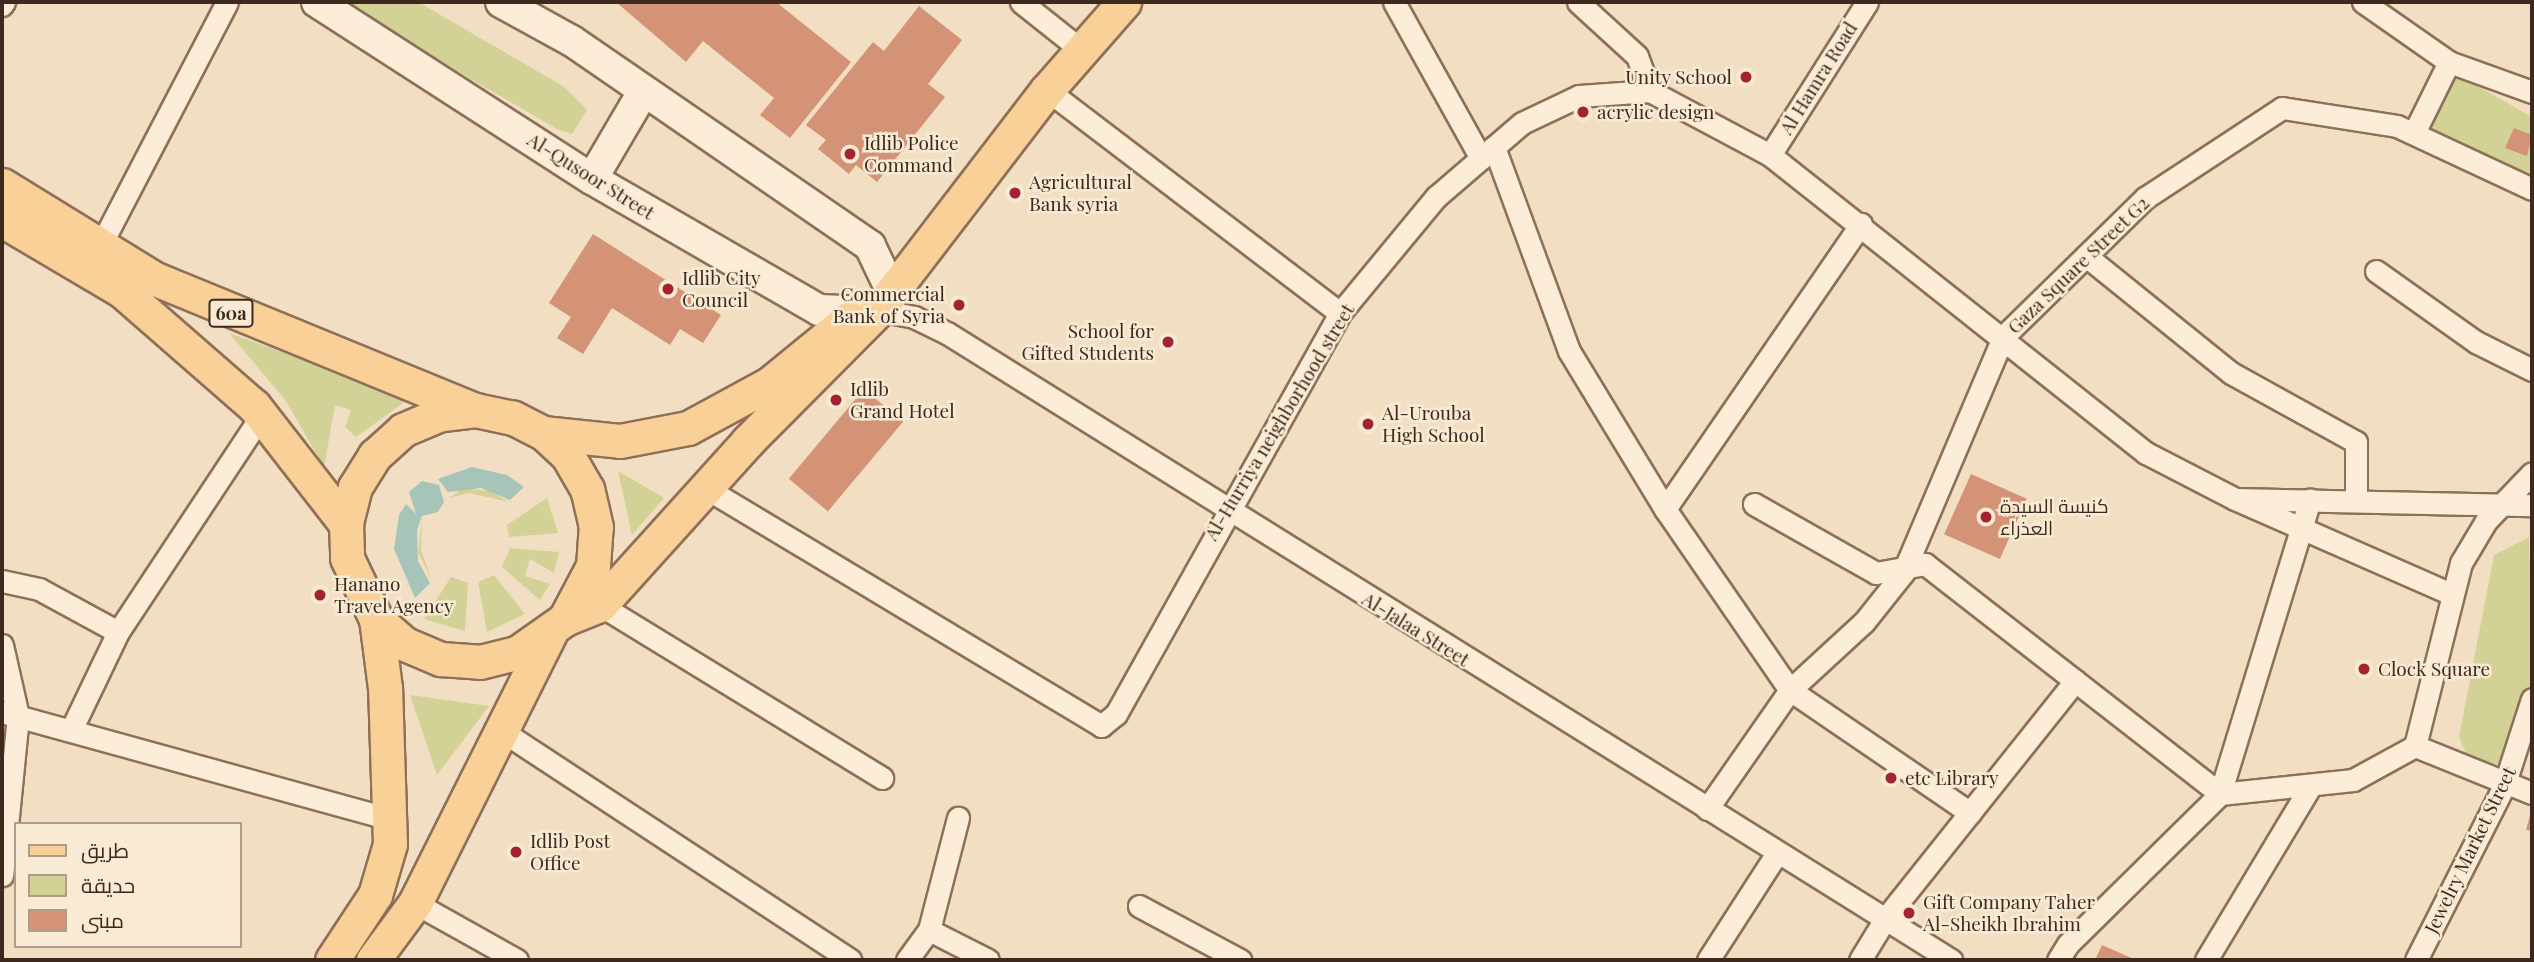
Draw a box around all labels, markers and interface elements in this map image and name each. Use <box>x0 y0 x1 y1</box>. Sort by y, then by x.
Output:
street label: Al Hamra Road <box>1774 17 1862 139</box>
place label: Unity School <box>1625 66 1732 88</box>
marker: Unity School <box>1738 69 1754 85</box>
place label: acrylic design <box>1597 101 1714 123</box>
marker: acrylic design <box>1575 104 1591 120</box>
street label: Al-Qusoor Street <box>523 128 659 224</box>
place label: Idlib Police Command <box>864 132 959 176</box>
marker: Idlib Police Command <box>842 146 858 162</box>
place label: Agricultural Bank syria <box>1029 171 1132 215</box>
marker: Agricultural Bank syria <box>1007 185 1023 201</box>
street label: Gaza Square Street G2 <box>2002 191 2154 339</box>
place label: Idlib City Council <box>682 267 761 311</box>
marker: Idlib City Council <box>660 281 676 297</box>
place label: Commercial Bank of Syria <box>832 283 945 327</box>
marker: Commercial Bank of Syria <box>951 297 967 313</box>
road number: 60a <box>208 298 254 328</box>
street label: Al-Hurriya neighborhood street <box>1199 299 1359 545</box>
place label: School for Gifted Students <box>1021 320 1154 364</box>
marker: School for Gifted Students <box>1160 334 1176 350</box>
place label: Idlib Grand Hotel <box>850 378 955 422</box>
marker: Idlib Grand Hotel <box>828 392 844 408</box>
place label: Al-Urouba High School <box>1382 402 1485 446</box>
marker: Al-Urouba High School <box>1360 416 1376 432</box>
place label: كنيسة السيدة العذراء <box>2000 495 2109 539</box>
marker: كنيسة السيدة العذراء <box>1978 509 1994 525</box>
place label: Hanano Travel Agency <box>334 573 454 617</box>
marker: Hanano Travel Agency <box>312 587 328 603</box>
street label: Al-Jalaa Street <box>1358 587 1474 671</box>
place label: Clock Square <box>2378 658 2490 680</box>
marker: Clock Square <box>2356 661 2372 677</box>
street label: Jewelry Market Street <box>2419 762 2521 938</box>
place label: etc Library <box>1905 767 1999 789</box>
marker: etc Library <box>1883 770 1899 786</box>
legend <box>14 822 242 948</box>
place label: Idlib Post Office <box>530 830 610 874</box>
text: طريق <box>81 835 129 863</box>
marker: Idlib Post Office <box>508 844 524 860</box>
text: حديقة <box>81 870 135 898</box>
place label: Gift Company Taher Al-Sheikh Ibrahim <box>1923 891 2096 935</box>
text: مبنى <box>81 905 124 933</box>
marker: Gift Company Taher Al-Sheikh Ibrahim <box>1901 905 1917 921</box>

